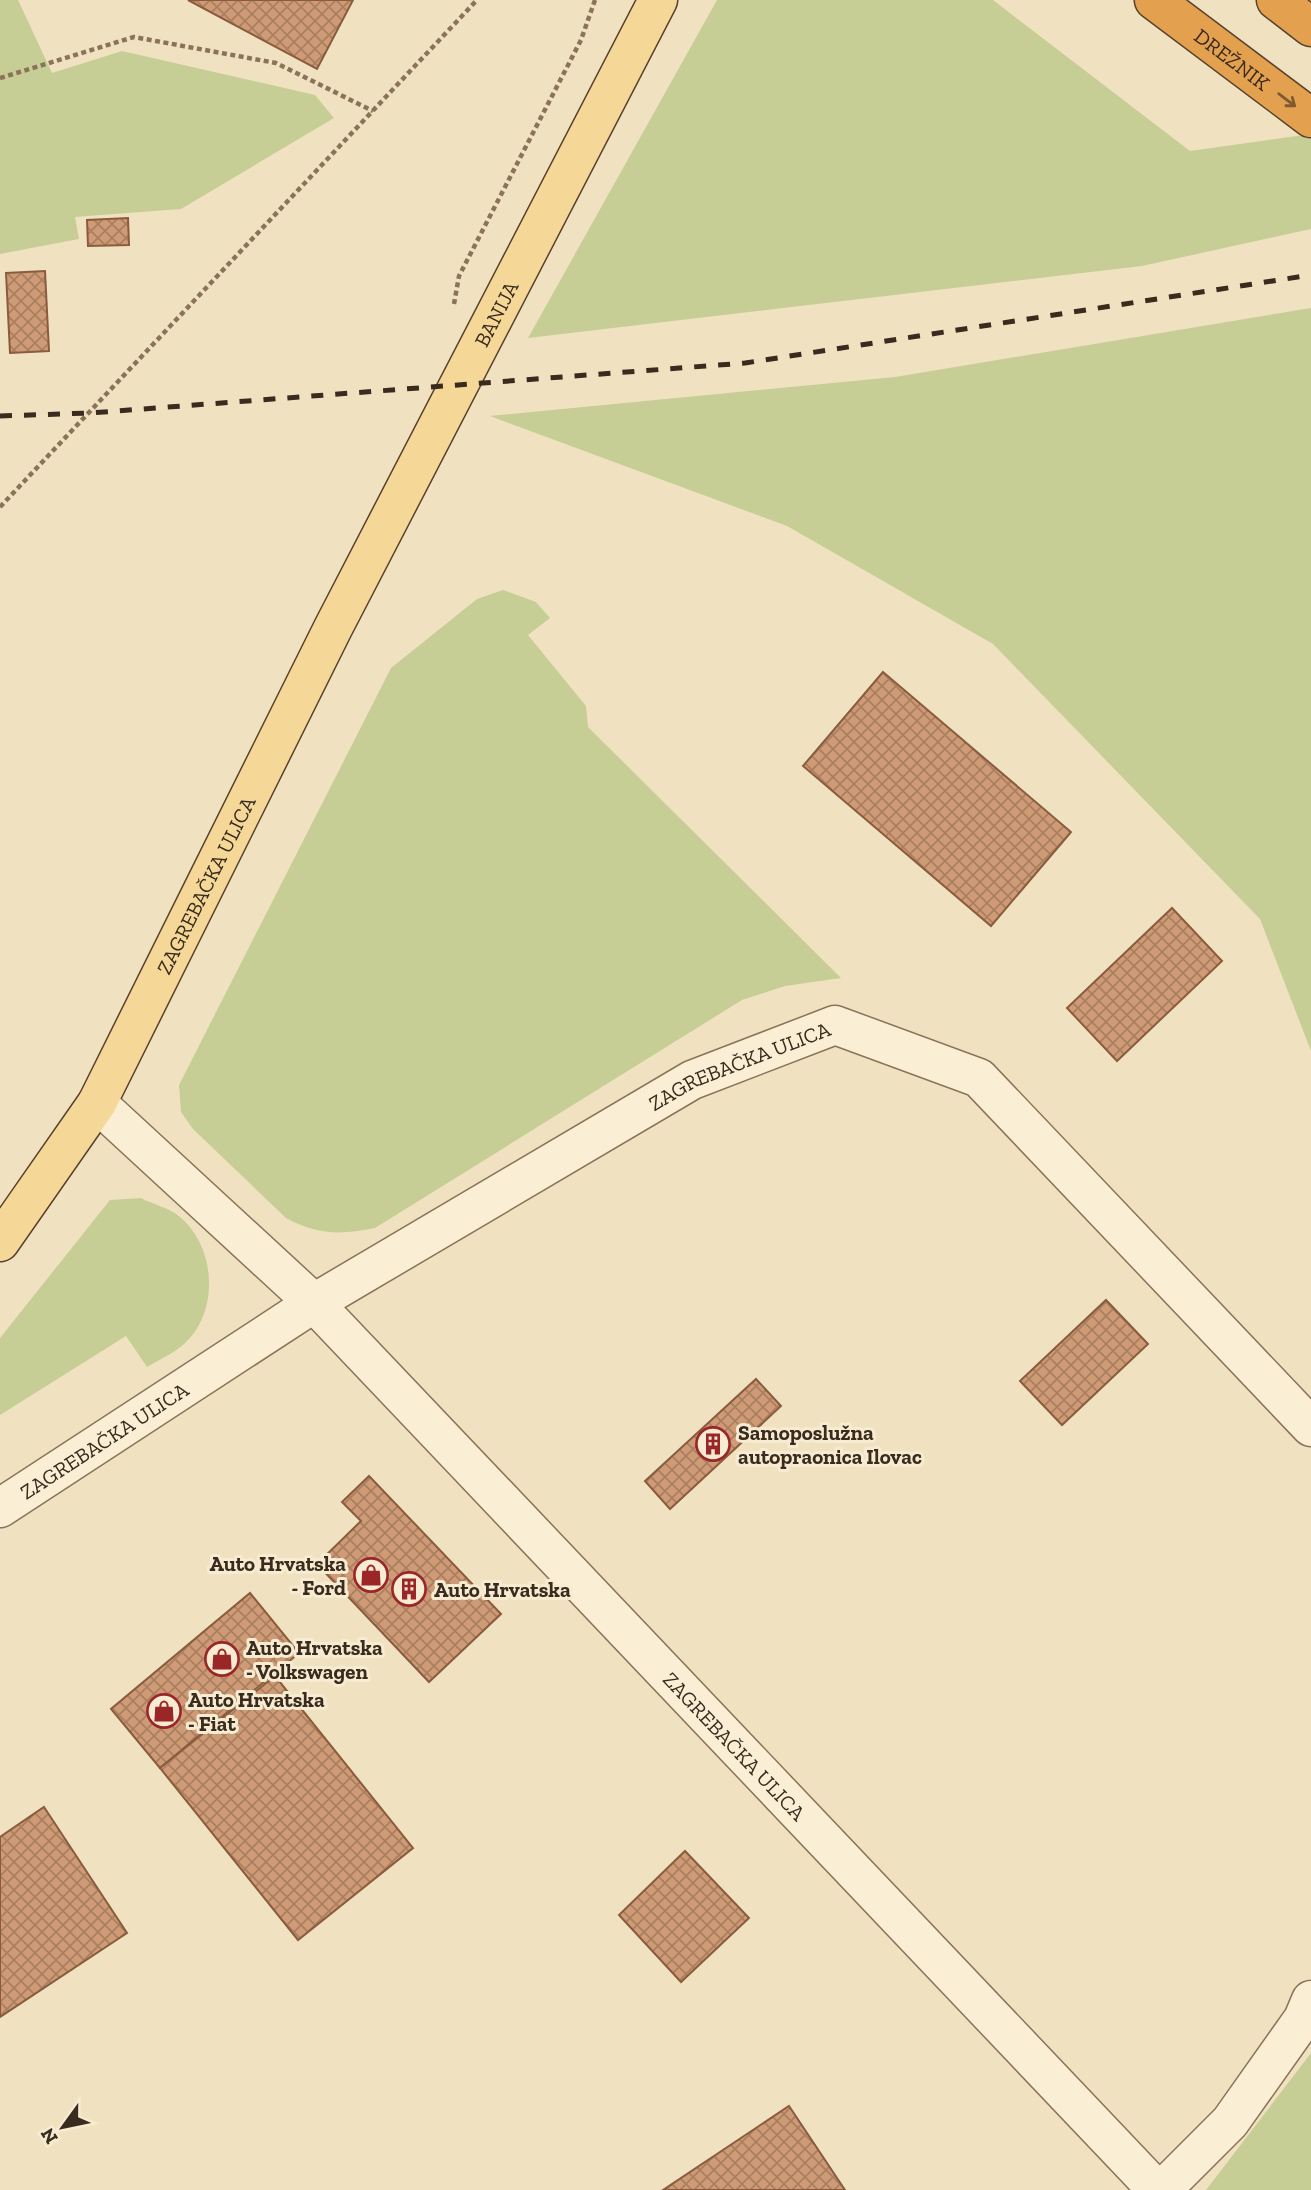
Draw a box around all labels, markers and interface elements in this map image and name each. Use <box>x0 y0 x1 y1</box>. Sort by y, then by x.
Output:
street label: DREŽNIK <box>1190 23 1275 96</box>
one-way arrow <box>1277 93 1296 107</box>
street label: BANIJA <box>468 276 523 351</box>
street label: ZAGREBAČKA ULICA <box>151 792 260 978</box>
street label: ZAGREBAČKA ULICA <box>644 1015 834 1115</box>
street label: ZAGREBAČKA ULICA <box>15 1376 193 1504</box>
place label: Samoposlužna autopraonica Ilovac <box>738 1420 922 1469</box>
building icon: Samoposlužna autopraonica Ilovac <box>694 1425 732 1463</box>
place label: Auto Hrvatska - Ford <box>209 1551 346 1600</box>
shop icon: Auto Hrvatska - Ford <box>352 1556 390 1594</box>
building icon: Auto Hrvatska <box>390 1570 428 1608</box>
place label: Auto Hrvatska <box>434 1577 571 1602</box>
place label: Auto Hrvatska - Volkswagen <box>246 1635 383 1684</box>
shop icon: Auto Hrvatska - Volkswagen <box>203 1640 241 1678</box>
street label: ZAGREBAČKA ULICA <box>658 1666 811 1826</box>
place label: Auto Hrvatska - Fiat <box>188 1687 325 1736</box>
shop icon: Auto Hrvatska - Fiat <box>145 1692 183 1730</box>
north arrow <box>28 2092 98 2162</box>
text: N <box>36 2124 63 2148</box>

